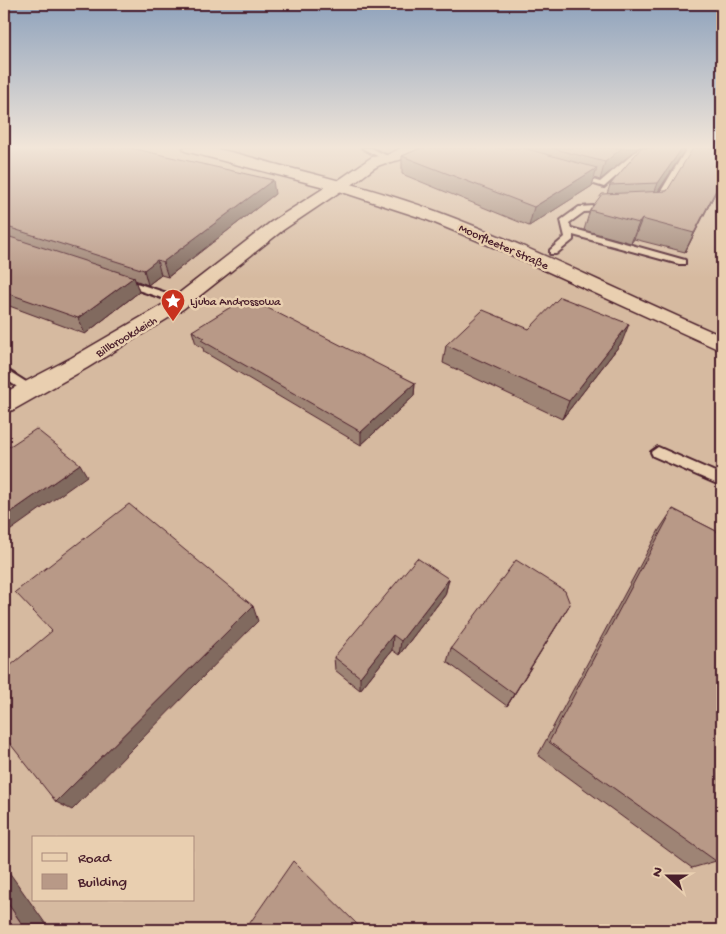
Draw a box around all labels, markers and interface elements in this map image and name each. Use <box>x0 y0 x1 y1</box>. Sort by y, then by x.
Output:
street label: Moorfleeter Straße <box>456 222 551 274</box>
place icon: Ljuba Androssowa <box>160 288 186 322</box>
place label: Ljuba Androssowa <box>190 296 281 310</box>
street label: Billbrookdeich <box>93 314 161 362</box>
legend <box>32 836 195 902</box>
text: Road <box>78 850 112 868</box>
north arrow <box>644 852 694 902</box>
text: N <box>649 865 668 880</box>
text: Building <box>77 874 127 892</box>

